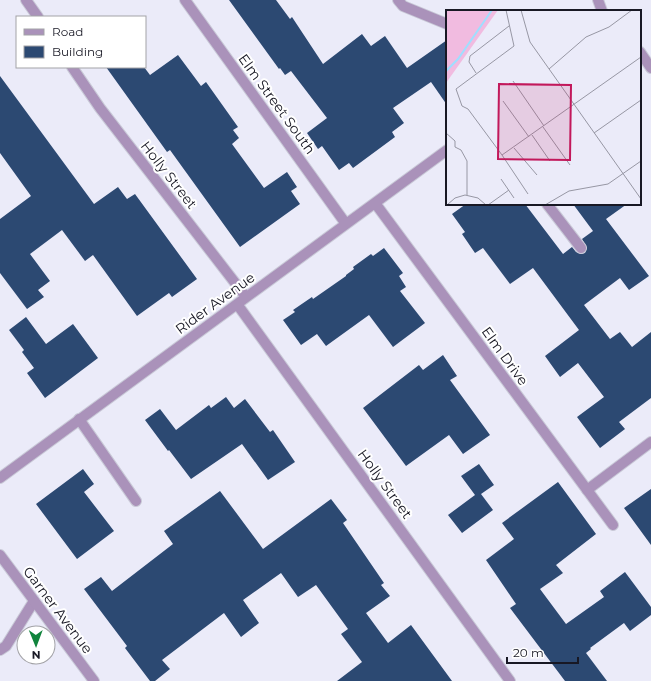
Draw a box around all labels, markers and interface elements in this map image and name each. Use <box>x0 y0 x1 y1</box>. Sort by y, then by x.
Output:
inset map <box>446 10 641 205</box>
legend <box>16 16 146 68</box>
text: Road <box>52 24 83 39</box>
text: Building <box>52 44 103 59</box>
street label: Elm Street South <box>235 50 319 158</box>
street label: Holly Street <box>137 137 201 213</box>
street label: Rider Avenue <box>172 268 258 338</box>
street label: Elm Drive <box>478 323 532 389</box>
street label: Holly Street <box>354 446 416 522</box>
street label: Garner Avenue <box>19 563 97 657</box>
north arrow <box>16 625 56 665</box>
scale bar <box>507 639 578 665</box>
text: 20 m <box>513 645 544 660</box>
text: N <box>32 648 41 662</box>

